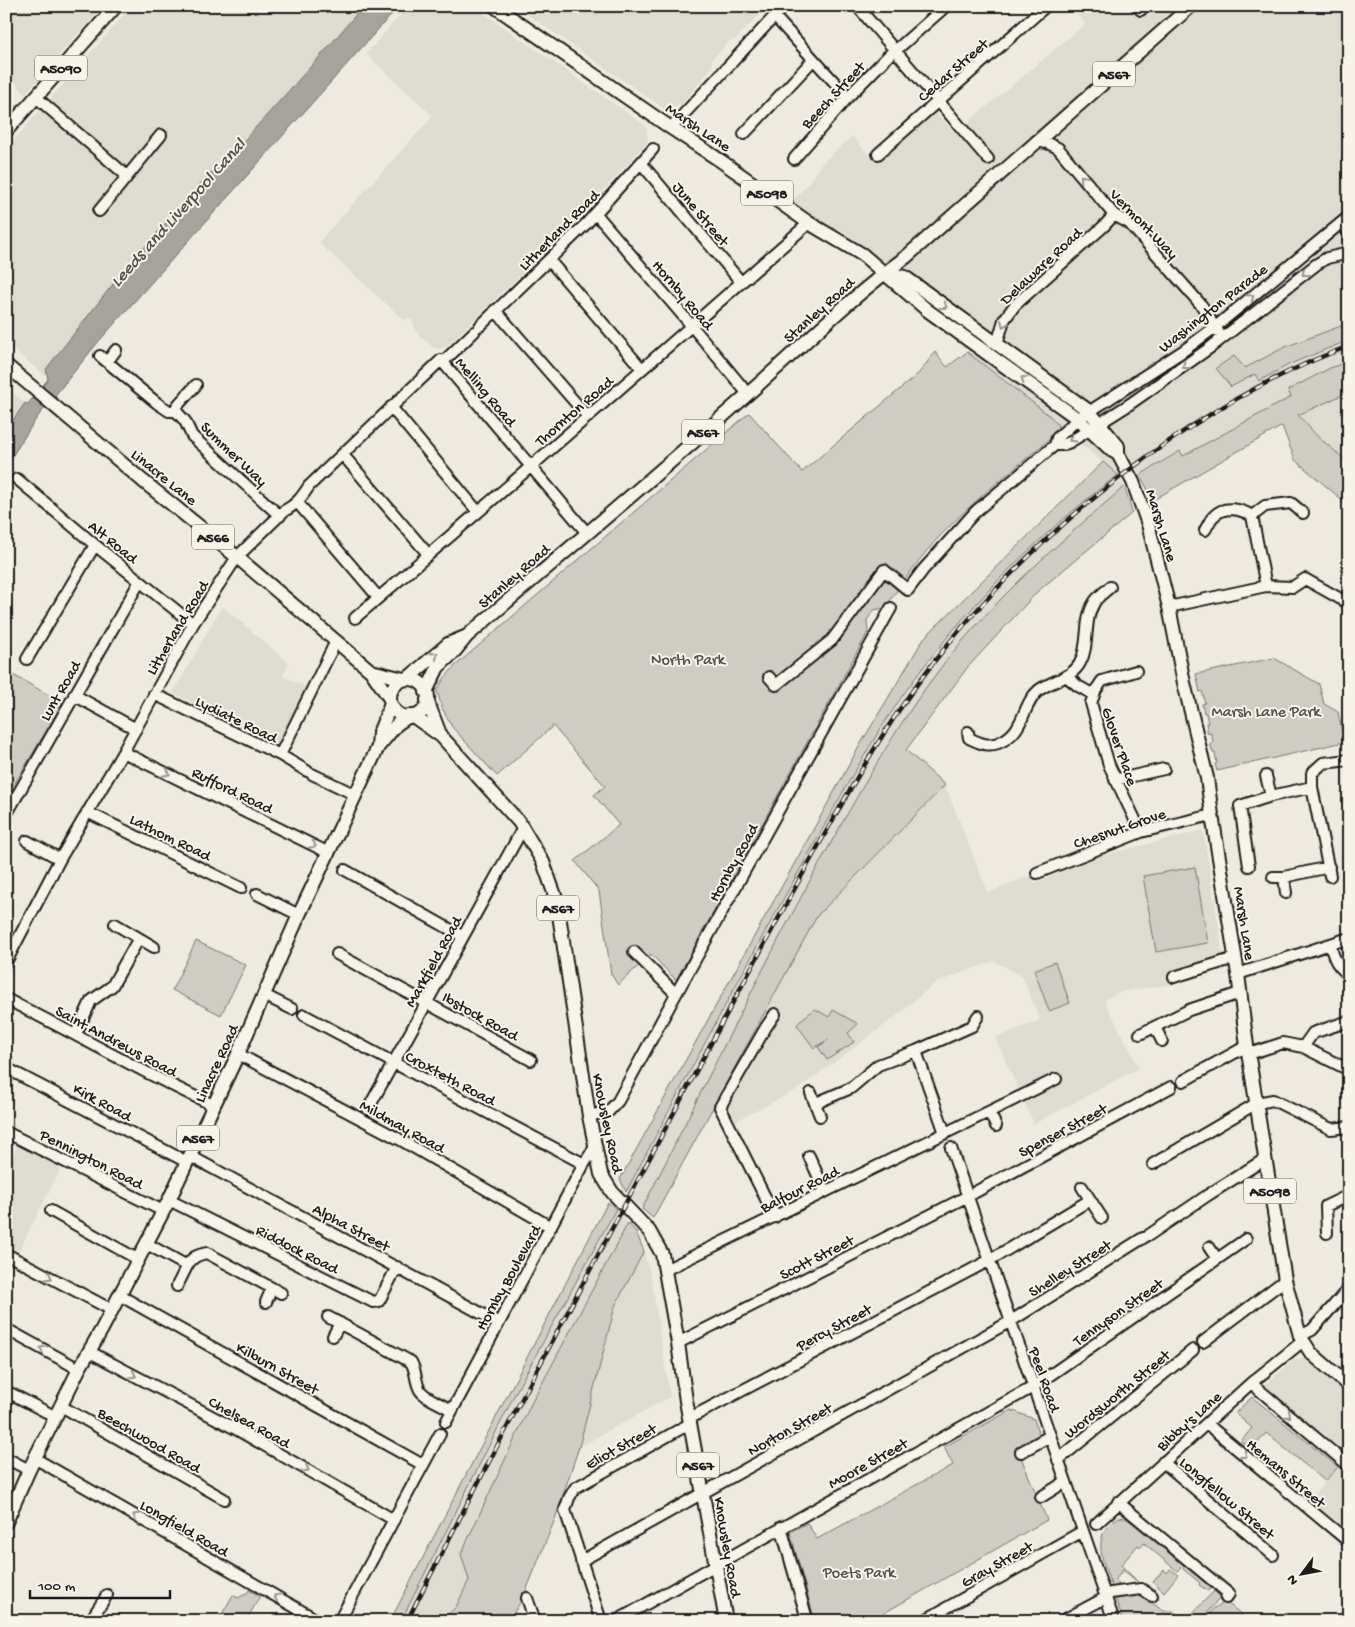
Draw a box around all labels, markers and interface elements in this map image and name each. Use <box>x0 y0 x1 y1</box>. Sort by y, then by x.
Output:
street label: Cedar Street <box>915 35 995 107</box>
road number: A5090 <box>35 56 87 80</box>
street label: Beech Street <box>798 58 872 135</box>
road number: A567 <box>1093 62 1135 86</box>
street label: Marsh Lane <box>661 100 734 158</box>
water label: Leeds and Liverpool Canal <box>107 135 252 292</box>
one-way arrow <box>1080 174 1089 183</box>
street label: June Street <box>667 179 733 252</box>
road number: A5098 <box>741 180 793 206</box>
street label: Vermont Way <box>1103 185 1181 265</box>
street label: Litherland Road <box>516 186 606 276</box>
street label: Delaware Road <box>997 224 1088 311</box>
street label: Hornby Road <box>646 257 717 336</box>
street label: Washington Parade <box>1156 261 1273 358</box>
one-way arrow <box>1301 267 1311 276</box>
street label: Stanley Road <box>781 274 861 348</box>
one-way arrow <box>1246 293 1255 302</box>
one-way arrow <box>938 300 948 309</box>
one-way arrow <box>1000 319 1010 328</box>
street label: Melling Road <box>450 354 520 433</box>
one-way arrow <box>1181 360 1190 369</box>
street label: Thornton Road <box>532 372 620 452</box>
one-way arrow <box>1021 377 1030 385</box>
street label: Summer Way <box>195 419 270 492</box>
road number: A567 <box>682 420 724 444</box>
one-way arrow <box>1069 433 1078 443</box>
street label: Linacre Lane <box>126 446 200 512</box>
street label: Marsh Lane <box>1140 488 1180 565</box>
street label: Alt Road <box>83 518 142 570</box>
road number: A566 <box>192 524 234 550</box>
street label: Stanley Road <box>476 540 556 614</box>
street label: Litherland Road <box>143 577 215 679</box>
one-way arrow <box>430 651 439 660</box>
park label: North Park <box>651 652 727 671</box>
street label: Lunt Road <box>37 657 88 725</box>
street label: Lydiate Road <box>191 693 281 750</box>
park label: Marsh Lane Park <box>1212 704 1322 723</box>
street label: Glover Place <box>1095 705 1140 790</box>
street label: Rufford Road <box>188 764 277 821</box>
one-way arrow <box>162 767 171 777</box>
street label: Chesnut Grove <box>1072 805 1169 855</box>
street label: Lathom Road <box>126 811 215 868</box>
street label: Hornby Road <box>706 820 765 906</box>
one-way arrow <box>308 839 317 849</box>
street label: Marsh Lane <box>1227 885 1258 963</box>
road number: A567 <box>537 896 579 920</box>
street label: Markfield Road <box>402 912 469 1011</box>
street label: Ibstock Road <box>438 989 522 1048</box>
street label: Saint Andrews Road <box>51 1003 181 1084</box>
street label: Linacre Road <box>192 1021 245 1107</box>
street label: Croxteth Road <box>401 1048 499 1113</box>
street label: Knowsley Road <box>586 1072 626 1177</box>
street label: Kirk Road <box>69 1081 135 1128</box>
street label: Mildmay Road <box>355 1097 449 1160</box>
street label: Spenser Street <box>1016 1100 1112 1163</box>
street label: Pennington Road <box>35 1126 147 1196</box>
road number: A567 <box>177 1126 219 1150</box>
street label: Balfour Road <box>757 1162 845 1219</box>
road number: A5098 <box>1244 1178 1296 1204</box>
street label: Alpha Street <box>308 1201 394 1258</box>
street label: Hornby Boulevard <box>473 1221 548 1335</box>
street label: Riddock Road <box>252 1222 342 1281</box>
street label: Scott Street <box>777 1232 859 1286</box>
street label: Shelley Street <box>1026 1236 1117 1303</box>
one-way arrow <box>44 1270 53 1280</box>
street label: Tennyson Street <box>1069 1275 1169 1353</box>
street label: Percy Street <box>793 1301 877 1357</box>
street label: Kilburn Street <box>232 1340 322 1401</box>
street label: Peel Road <box>1022 1344 1063 1417</box>
one-way arrow <box>39 1345 48 1355</box>
street label: Wordsworth Street <box>1061 1346 1176 1444</box>
one-way arrow <box>128 1369 137 1379</box>
street label: Bibby's Lane <box>1153 1388 1227 1457</box>
street label: Chelsea Road <box>204 1394 294 1455</box>
street label: Norton Street <box>745 1399 837 1462</box>
street label: Beechwood Road <box>92 1404 205 1480</box>
one-way arrow <box>1282 1410 1291 1419</box>
street label: Eliot Street <box>583 1420 662 1475</box>
street label: Moore Street <box>826 1435 913 1495</box>
street label: Hemans Street <box>1241 1436 1329 1514</box>
one-way arrow <box>1238 1450 1247 1458</box>
road number: A567 <box>677 1452 719 1478</box>
street label: Longfellow Street <box>1174 1454 1278 1546</box>
one-way arrow <box>301 1463 310 1473</box>
street label: Knowsley Road <box>707 1496 744 1601</box>
street label: Longfield Road <box>136 1497 232 1564</box>
one-way arrow <box>132 1513 141 1523</box>
street label: Gray Street <box>959 1538 1038 1594</box>
north arrow <box>1278 1550 1328 1600</box>
park label: Poets Park <box>822 1565 897 1584</box>
scale bar <box>30 1567 170 1599</box>
text: N <box>1283 1571 1303 1588</box>
text: 100 m <box>37 1578 76 1596</box>
one-way arrow <box>273 1593 282 1603</box>

